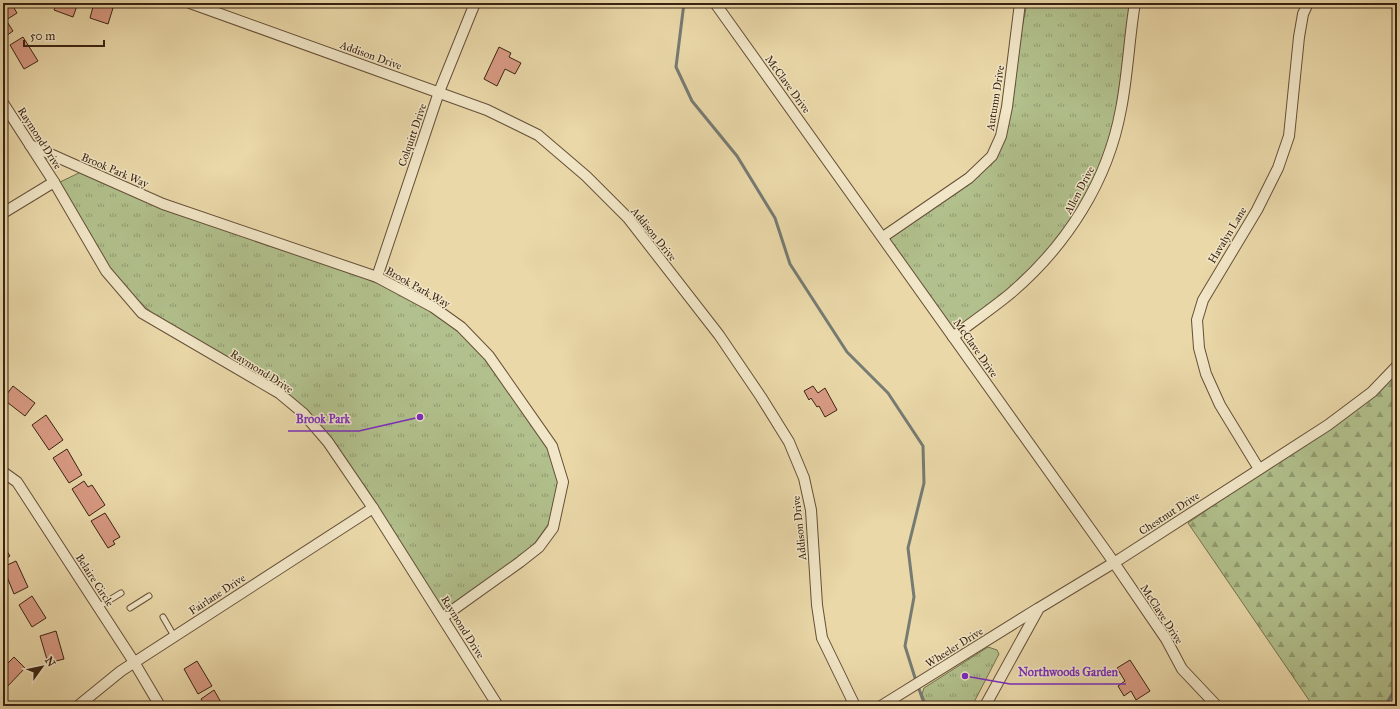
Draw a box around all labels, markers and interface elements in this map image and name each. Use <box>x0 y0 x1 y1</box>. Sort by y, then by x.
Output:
scale bar <box>24 22 104 48</box>
text: 50 m <box>30 29 55 43</box>
street label: Addison Drive <box>337 38 404 73</box>
street label: McClave Drive <box>762 53 813 116</box>
street label: Autumn Drive <box>984 64 1007 133</box>
street label: Colquitt Drive <box>396 102 430 169</box>
street label: Raymond Drive <box>15 105 65 172</box>
street label: Brook Park Way <box>79 150 151 191</box>
street label: Allen Drive <box>1061 164 1098 217</box>
street label: Addison Drive <box>628 204 679 264</box>
street label: Havalyn Lane <box>1205 204 1250 266</box>
street label: Brook Park Way <box>383 264 453 311</box>
street label: McClave Drive <box>951 317 1001 380</box>
street label: Raymond Drive <box>228 347 296 396</box>
callout: Brook Park <box>288 407 359 431</box>
text: Brook Park <box>296 412 351 426</box>
street label: Chestnut Drive <box>1137 489 1202 538</box>
street label: Addison Drive <box>790 495 809 562</box>
street label: Belaire Circle <box>73 551 117 609</box>
street label: Fairlane Drive <box>187 571 248 617</box>
street label: McClave Drive <box>1137 582 1186 647</box>
street label: Raymond Drive <box>438 593 487 661</box>
street label: Wheeler Drive <box>923 624 986 670</box>
north arrow <box>22 647 62 687</box>
text: N <box>42 654 58 670</box>
callout: Northwoods Garden <box>1010 660 1126 684</box>
text: Northwoods Garden <box>1018 665 1119 679</box>

